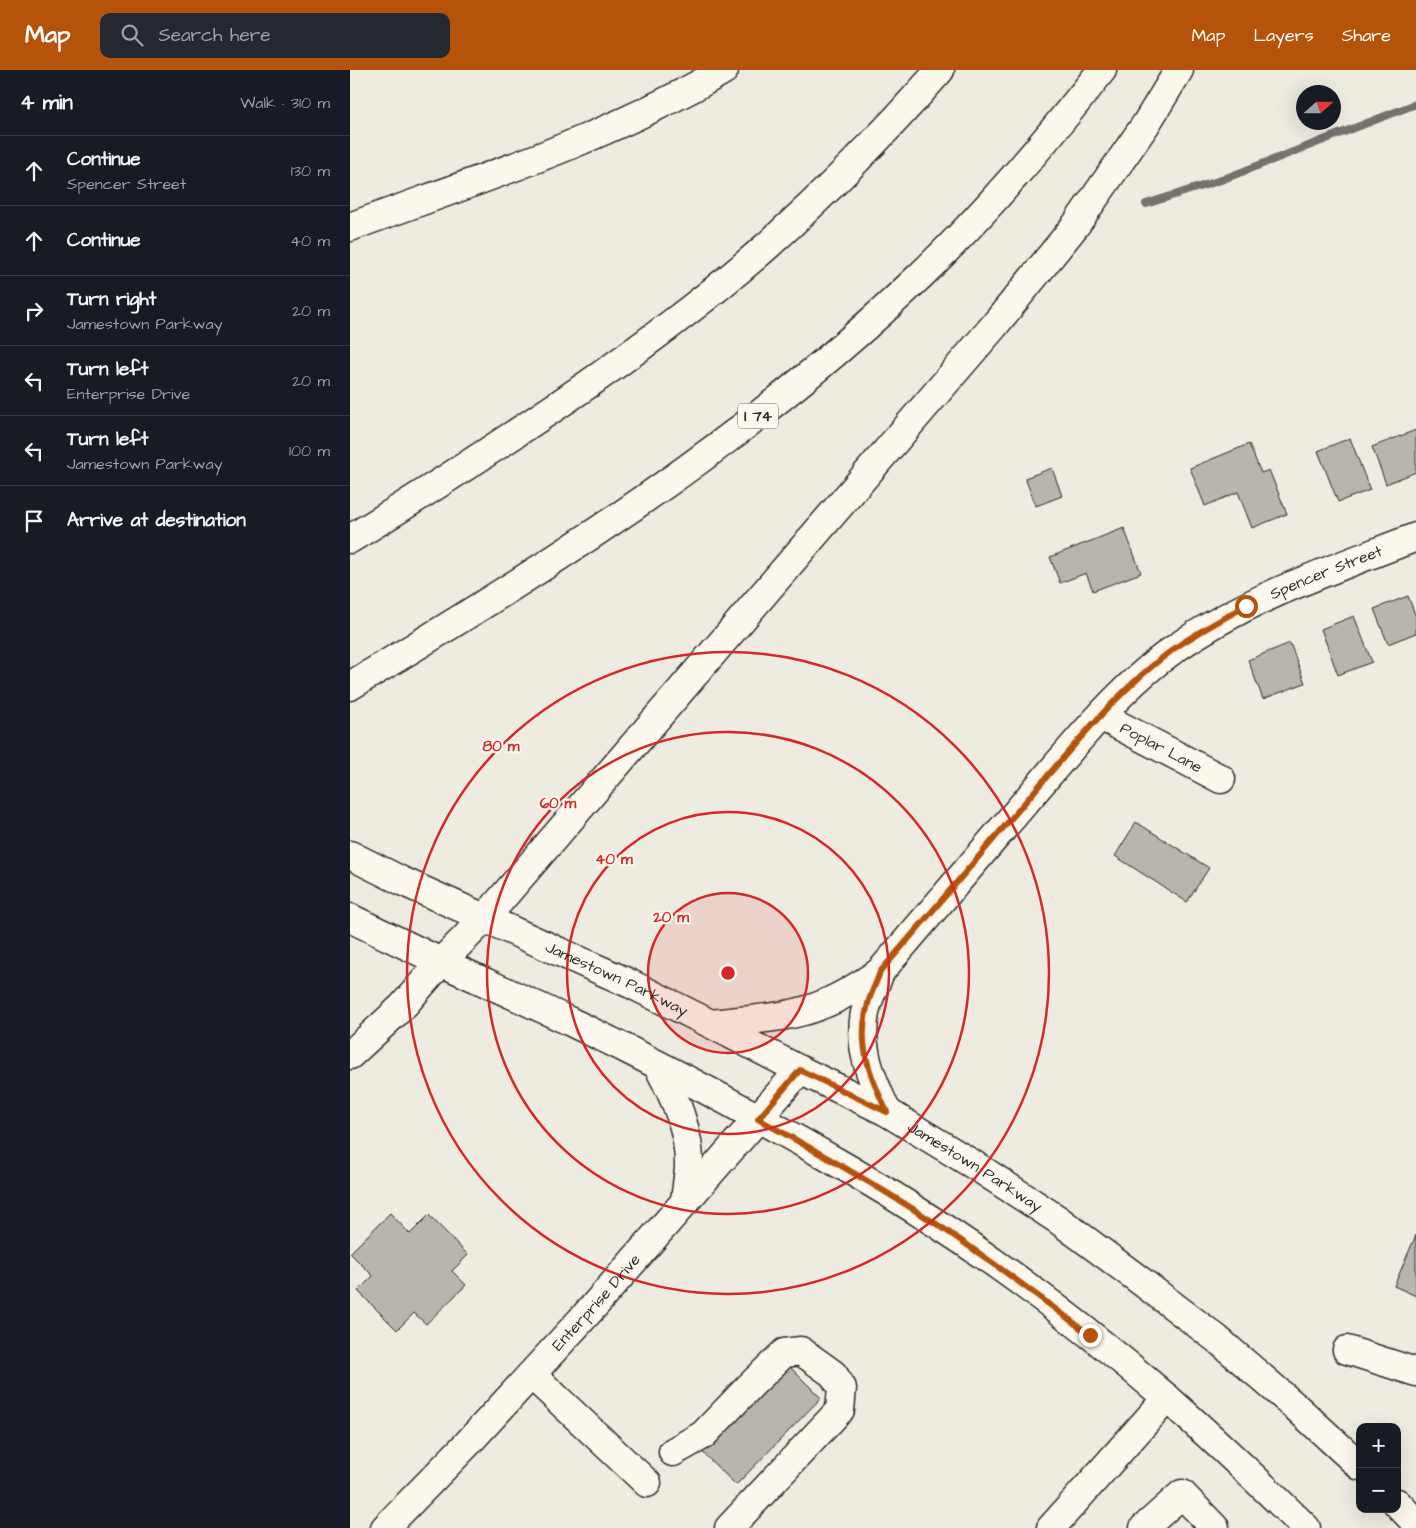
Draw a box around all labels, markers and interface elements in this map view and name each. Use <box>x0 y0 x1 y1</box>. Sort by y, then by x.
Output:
search box <box>100 13 450 58</box>
text: Map <box>25 18 70 52</box>
icon: search <box>118 21 146 49</box>
text: Search here <box>158 22 271 49</box>
text: Map <box>1191 23 1225 48</box>
text: Layers <box>1253 23 1314 48</box>
text: Share <box>1342 23 1391 48</box>
north arrow <box>1296 85 1341 130</box>
text: 4 min <box>20 88 73 117</box>
text: Walk · 310 m <box>240 92 330 114</box>
text: Continue <box>67 146 141 173</box>
icon: ahead <box>20 157 48 185</box>
text: 130 m <box>291 160 330 182</box>
text: Spencer Street <box>67 173 186 195</box>
icon: ahead <box>20 227 48 255</box>
text: Continue <box>67 227 141 254</box>
text: 40 m <box>290 230 330 252</box>
text: Turn right <box>67 286 156 313</box>
icon: right <box>20 297 48 325</box>
text: 20 m <box>292 300 330 322</box>
text: Jamestown Parkway <box>67 313 222 335</box>
text: Turn left <box>67 356 148 383</box>
icon: left <box>20 367 48 395</box>
text: 20 m <box>292 370 330 392</box>
text: Enterprise Drive <box>67 383 190 405</box>
road number: I 74 <box>738 404 778 428</box>
text: Turn left <box>67 426 148 453</box>
icon: left <box>20 437 48 465</box>
text: 100 m <box>289 440 330 462</box>
text: Jamestown Parkway <box>67 453 222 475</box>
icon: arrive <box>20 507 48 535</box>
text: Arrive at destination <box>67 507 246 534</box>
street label: Spencer Street <box>1266 540 1386 605</box>
route start <box>1235 595 1258 618</box>
street label: Poplar Lane <box>1116 717 1206 778</box>
text: 80 m <box>483 736 520 757</box>
text: 60 m <box>540 793 577 814</box>
text: 40 m <box>595 849 633 870</box>
text: 20 m <box>652 907 689 928</box>
street label: Jamestown Parkway <box>542 936 692 1023</box>
centre of rings <box>719 964 737 982</box>
street label: Jamestown Parkway <box>903 1116 1047 1218</box>
street label: Enterprise Drive <box>547 1249 646 1356</box>
route end <box>1079 1324 1102 1347</box>
map controls <box>1356 1423 1401 1513</box>
button: + <box>1356 1423 1401 1468</box>
button: − <box>1356 1468 1401 1513</box>

